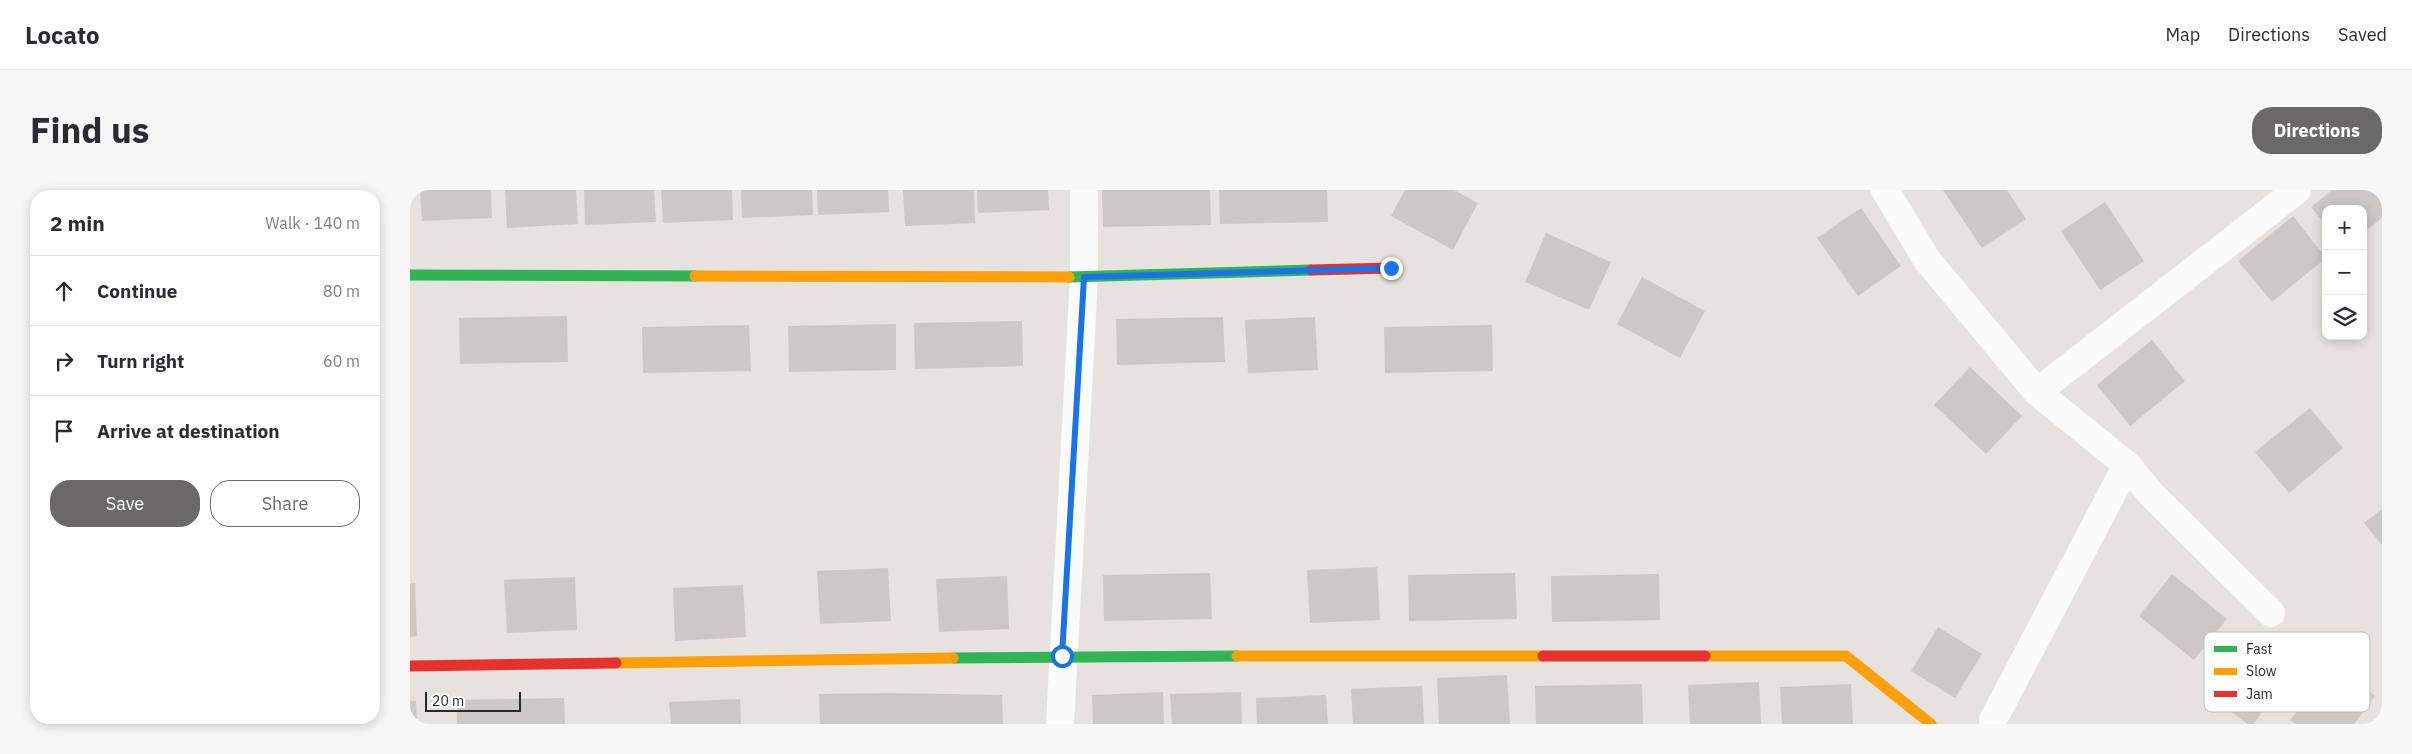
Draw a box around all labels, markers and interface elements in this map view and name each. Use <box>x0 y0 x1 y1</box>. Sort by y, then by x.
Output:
text: Locato <box>25 19 100 51</box>
text: Map <box>2165 23 2200 46</box>
text: Directions <box>2228 23 2310 46</box>
text: Saved <box>2338 23 2387 46</box>
text: Find us <box>30 107 149 153</box>
button: Directions <box>2252 107 2382 154</box>
map controls <box>2322 205 2367 340</box>
button: + <box>2322 205 2367 250</box>
text: 2 min <box>50 209 105 237</box>
text: Walk · 140 m <box>265 213 360 233</box>
button: − <box>2322 250 2367 295</box>
route end <box>1380 257 1403 280</box>
icon: ahead <box>50 277 78 305</box>
text: Continue <box>97 279 177 303</box>
text: 80 m <box>323 281 360 301</box>
button: layers <box>2322 295 2367 340</box>
icon: right <box>50 347 78 375</box>
text: Turn right <box>97 349 184 373</box>
text: 60 m <box>323 351 360 371</box>
icon: arrive <box>50 417 78 445</box>
text: Arrive at destination <box>97 419 280 443</box>
button: Save <box>50 480 200 527</box>
button: Share <box>210 480 360 527</box>
legend <box>2204 632 2370 712</box>
text: Fast <box>2246 640 2272 658</box>
route start <box>1051 645 1074 668</box>
text: Slow <box>2246 662 2277 680</box>
text: Jam <box>2246 685 2273 703</box>
scale bar <box>425 689 521 712</box>
text: 20 m <box>432 692 464 710</box>

